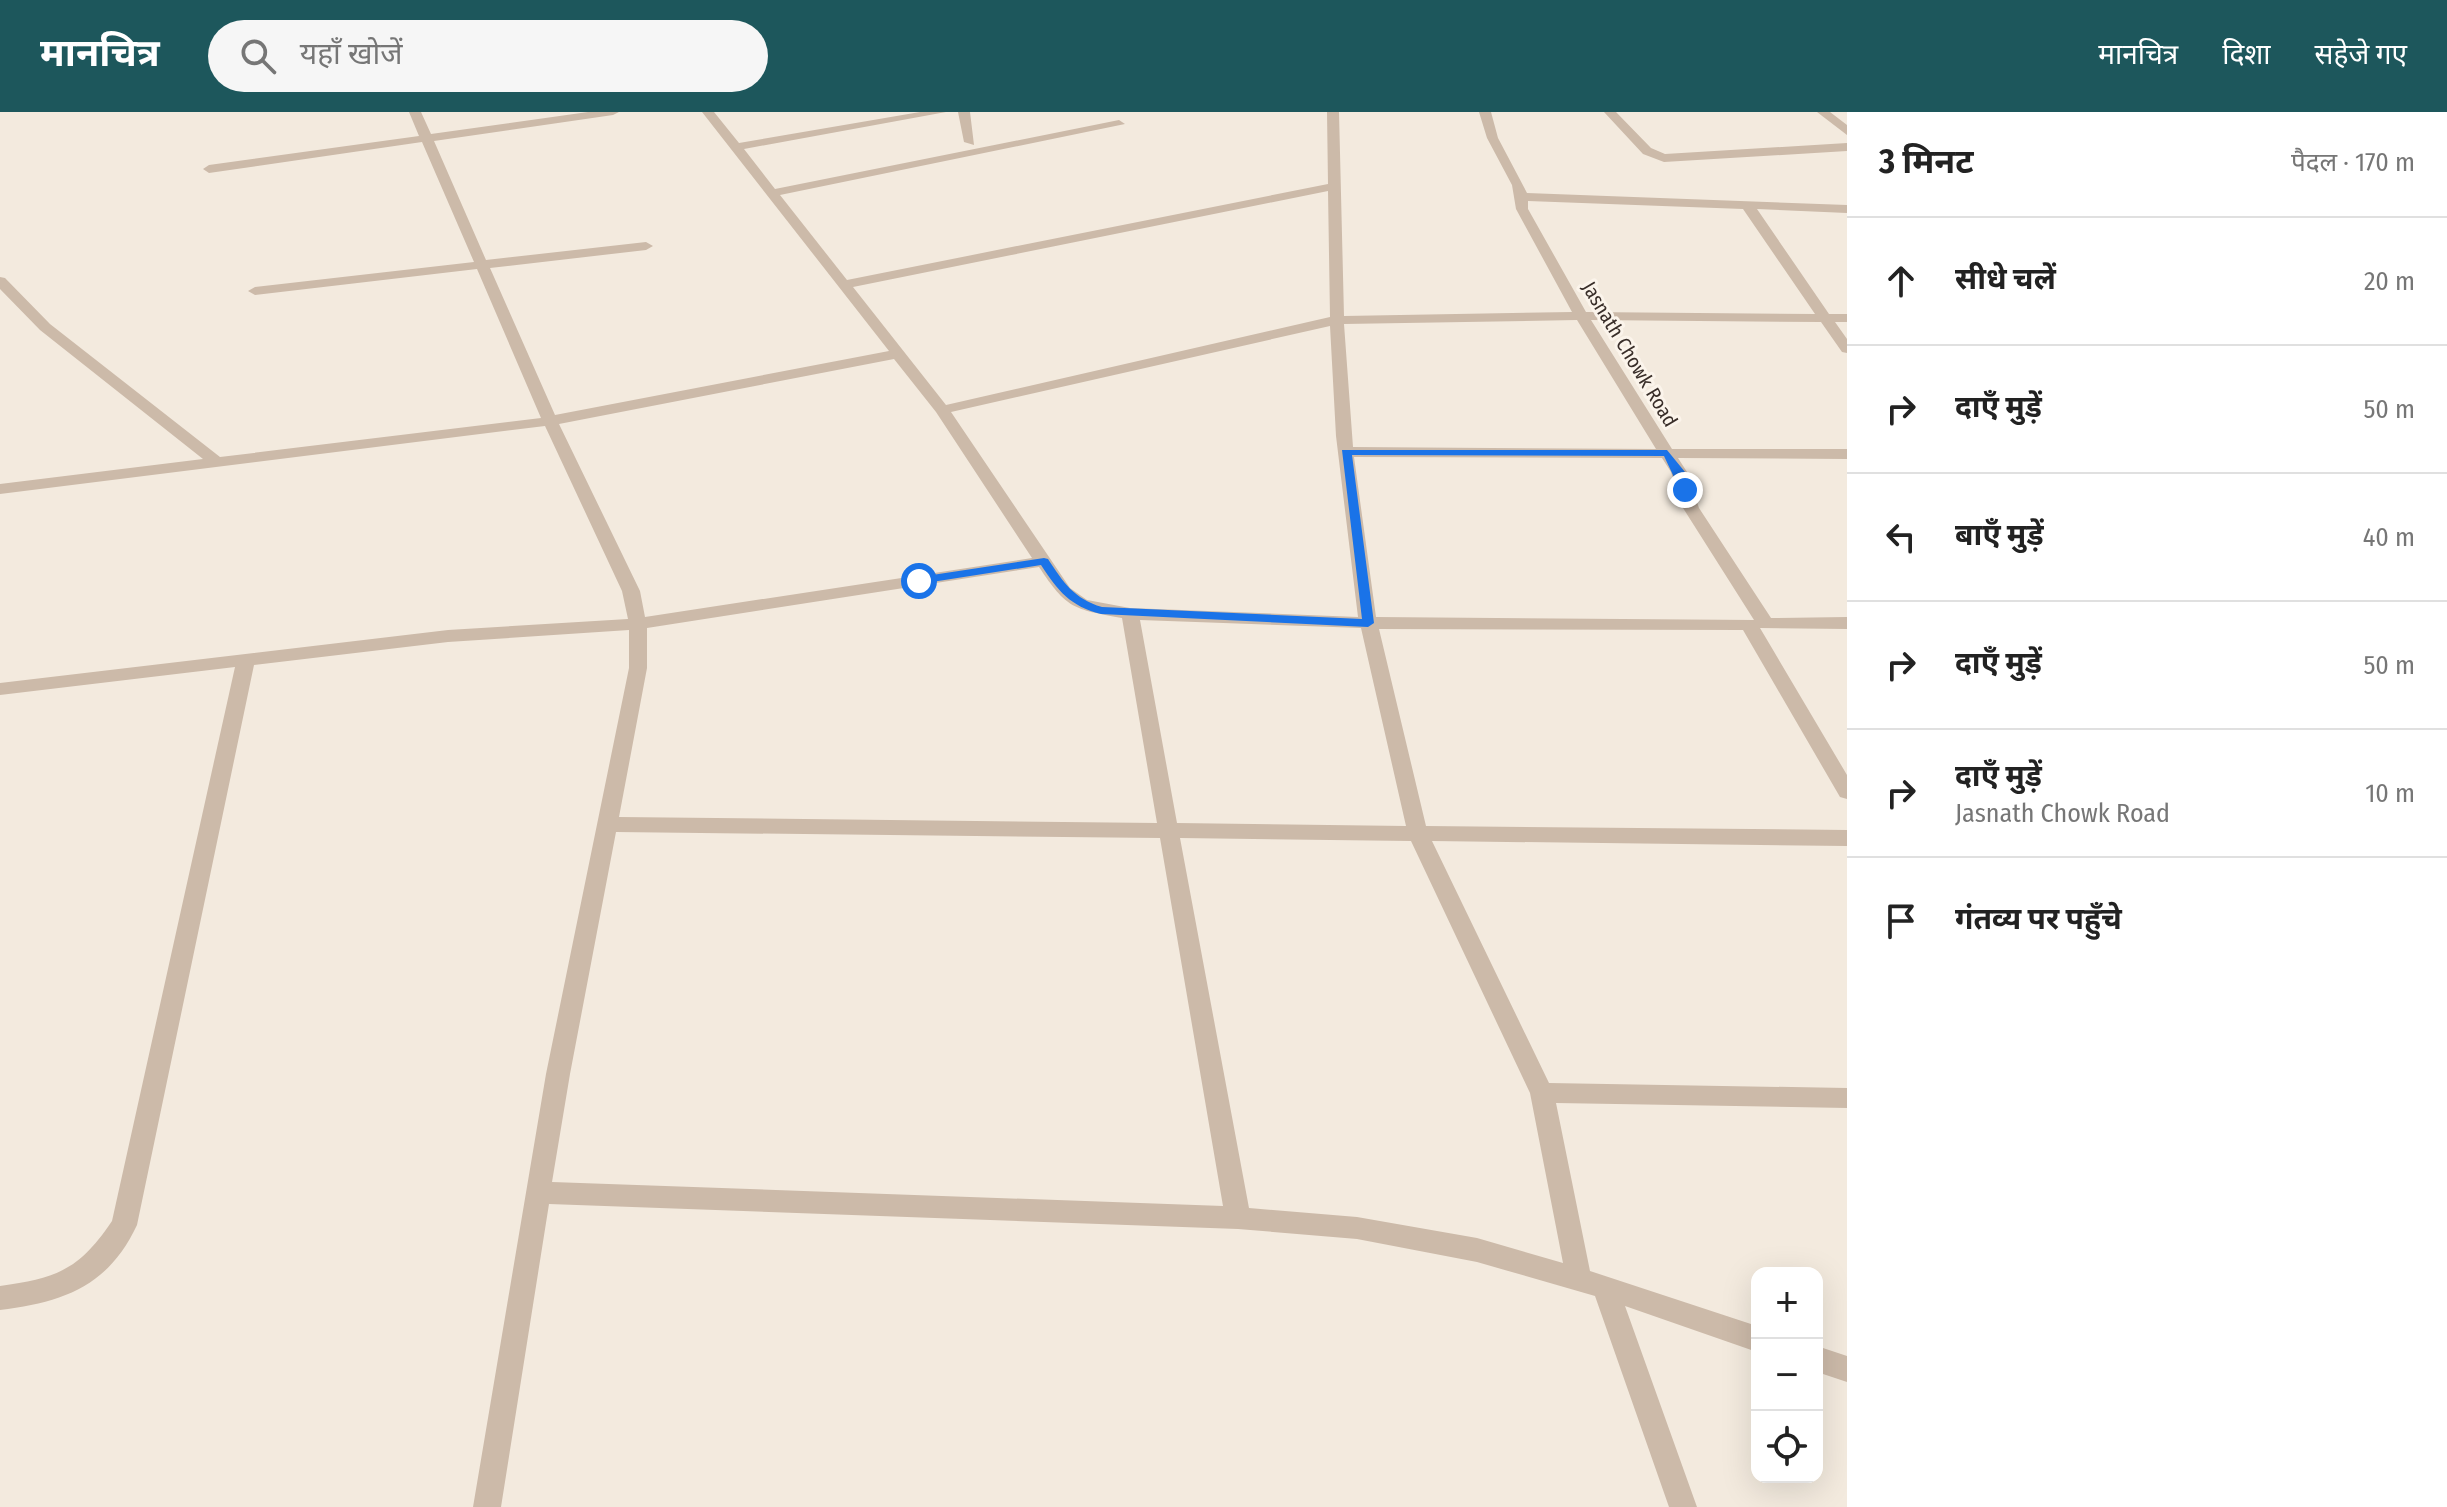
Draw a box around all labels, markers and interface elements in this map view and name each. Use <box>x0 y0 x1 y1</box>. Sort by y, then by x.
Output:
search box <box>208 20 768 92</box>
text: मानचित्र <box>40 30 160 76</box>
icon: search <box>236 34 280 78</box>
text: यहाँ खोजें <box>300 36 403 72</box>
text: मानचित्र <box>2098 38 2178 71</box>
text: दिशा <box>2222 38 2271 71</box>
text: सहेजे गए <box>2315 38 2407 71</box>
text: 3 मिनट <box>1879 141 1974 182</box>
text: पैदल · 170 m <box>2291 147 2415 178</box>
icon: ahead <box>1879 259 1923 303</box>
text: सीधे चलें <box>1955 261 2056 297</box>
text: 20 m <box>2364 266 2415 297</box>
street label: Jasnath Chowk Road <box>1577 277 1683 431</box>
icon: right <box>1879 387 1923 431</box>
text: दाएँ मुड़ें <box>1955 389 2042 425</box>
text: 50 m <box>2363 394 2415 425</box>
route end <box>1667 472 1703 508</box>
icon: left <box>1879 515 1923 559</box>
text: बाएँ मुड़ें <box>1955 517 2044 553</box>
text: 40 m <box>2363 522 2415 553</box>
route start <box>901 563 937 599</box>
icon: right <box>1879 643 1923 687</box>
text: दाएँ मुड़ें <box>1955 645 2042 681</box>
text: 50 m <box>2363 650 2415 681</box>
text: दाएँ मुड़ें <box>1955 758 2042 794</box>
icon: right <box>1879 771 1923 815</box>
text: 10 m <box>2365 778 2415 809</box>
text: Jasnath Chowk Road <box>1955 798 2170 829</box>
icon: arrive <box>1879 899 1923 943</box>
text: गंतव्य पर पहुँचे <box>1955 901 2122 937</box>
map controls <box>1751 1267 1823 1483</box>
button: + <box>1751 1267 1823 1339</box>
button: − <box>1751 1339 1823 1411</box>
button: locate <box>1751 1411 1823 1483</box>

